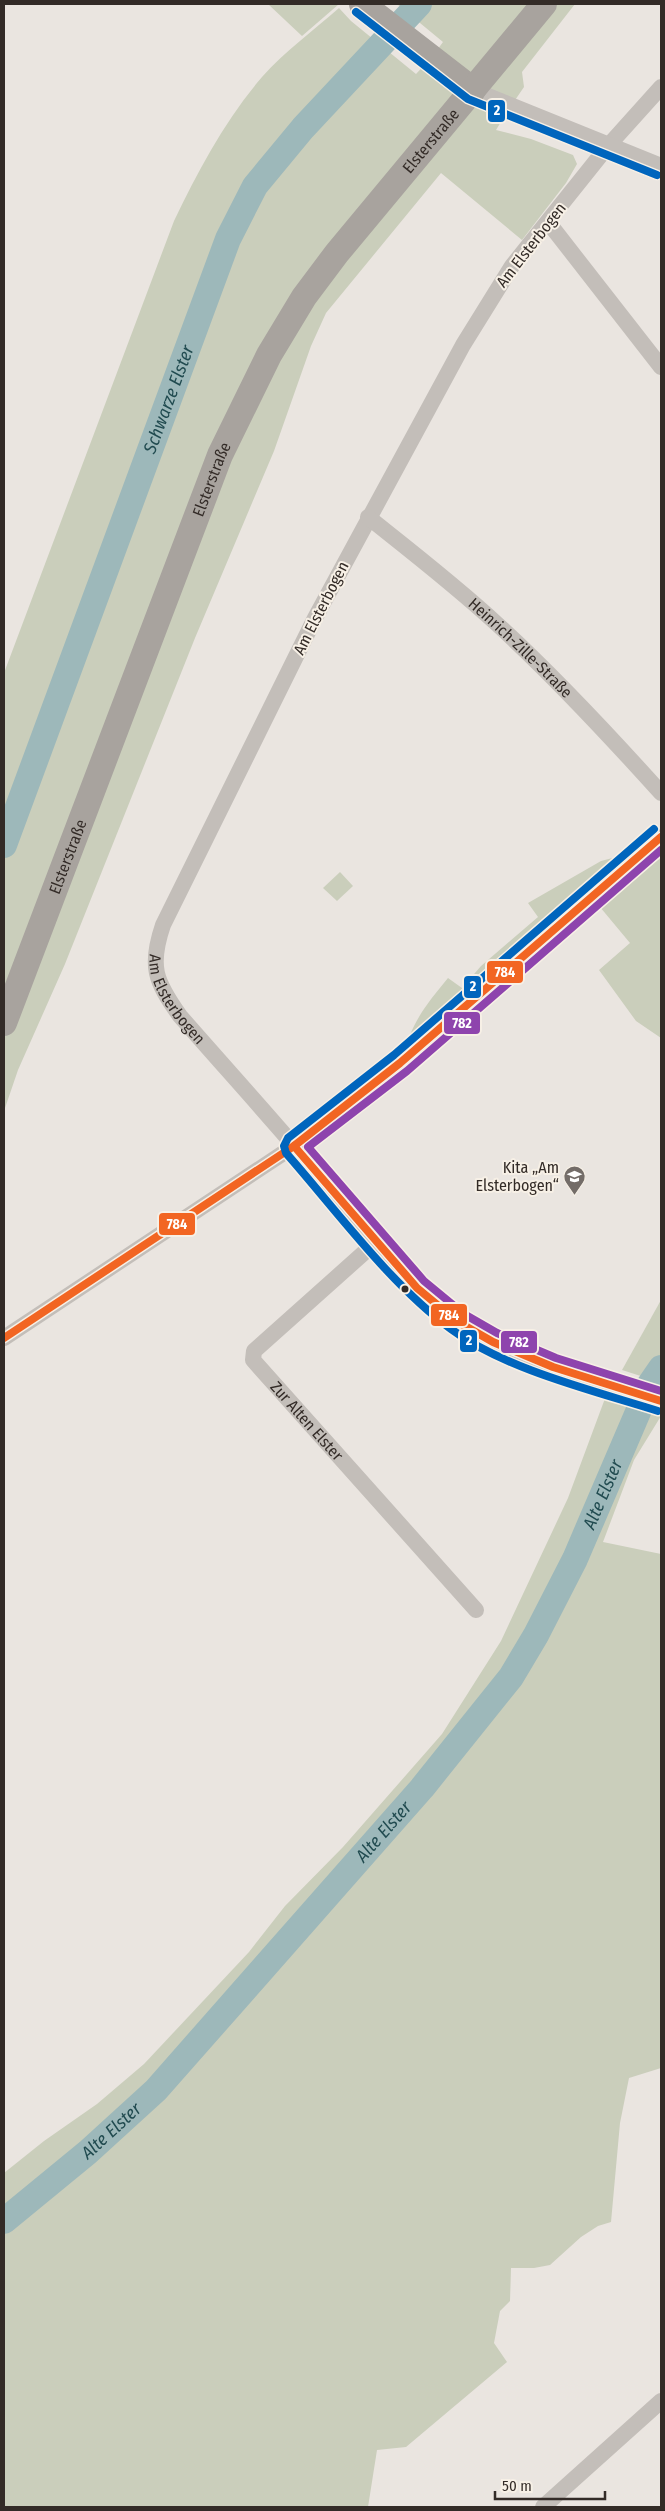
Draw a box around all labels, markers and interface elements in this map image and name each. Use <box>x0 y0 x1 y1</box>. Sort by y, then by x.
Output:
line badge: 2 <box>487 99 506 123</box>
text: 2 <box>493 102 501 119</box>
street label: Elsterstraße <box>398 104 463 177</box>
street label: Am Elsterbogen <box>492 199 570 291</box>
water label: Schwarze Elster <box>138 342 199 458</box>
street label: Elsterstraße <box>188 439 234 519</box>
street label: Am Elsterbogen <box>289 558 353 658</box>
street label: Heinrich-Zille-Straße <box>465 594 577 701</box>
street label: Elsterstraße <box>44 817 90 897</box>
street label: Am Elsterbogen <box>146 954 210 1048</box>
line badge: 784 <box>486 960 524 984</box>
text: 784 <box>495 964 515 981</box>
line badge: 2 <box>463 975 482 999</box>
text: 2 <box>469 978 477 995</box>
line badge: 782 <box>443 1011 481 1035</box>
text: 782 <box>452 1015 472 1032</box>
place label: Kita „Am Elsterbogen“ <box>476 1158 559 1195</box>
school or university icon: Kita „Am Elsterbogen“ <box>563 1164 587 1195</box>
line badge: 784 <box>158 1212 196 1236</box>
text: 784 <box>167 1216 187 1233</box>
unlabelled marker <box>400 1284 410 1294</box>
line badge: 784 <box>430 1303 468 1327</box>
text: 784 <box>439 1307 459 1324</box>
line badge: 2 <box>459 1329 478 1353</box>
line badge: 782 <box>500 1330 538 1354</box>
text: 2 <box>465 1332 473 1349</box>
text: 782 <box>509 1334 529 1351</box>
street label: Zur Alten Elster <box>267 1377 348 1465</box>
water label: Alte Elster <box>578 1456 628 1533</box>
water label: Alte Elster <box>350 1796 417 1867</box>
water label: Alte Elster <box>76 2098 146 2165</box>
scale bar <box>495 2468 605 2500</box>
text: 50 m <box>502 2477 532 2495</box>

